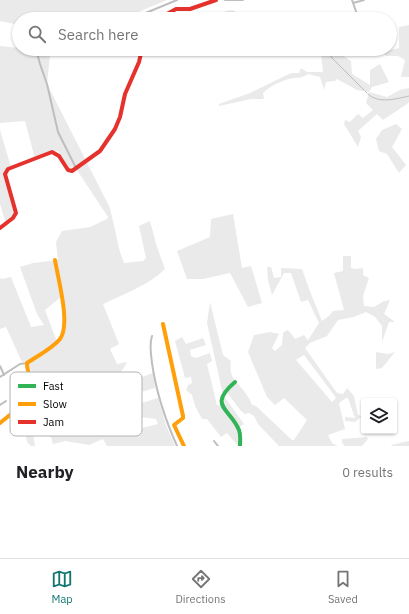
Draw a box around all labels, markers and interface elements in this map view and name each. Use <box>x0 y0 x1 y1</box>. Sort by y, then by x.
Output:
search box <box>12 12 397 56</box>
icon: search <box>26 23 48 45</box>
text: Search here <box>58 25 138 44</box>
legend <box>10 372 142 436</box>
text: Fast <box>43 379 64 393</box>
text: Slow <box>43 397 67 411</box>
map controls <box>361 398 397 434</box>
button: layers <box>361 398 397 434</box>
text: Jam <box>43 415 64 429</box>
text: Nearby <box>16 461 74 483</box>
text: 0 results <box>342 464 393 481</box>
tab: Map <box>51 568 73 606</box>
tab: Directions <box>175 568 226 606</box>
tab: Saved <box>328 568 358 606</box>

